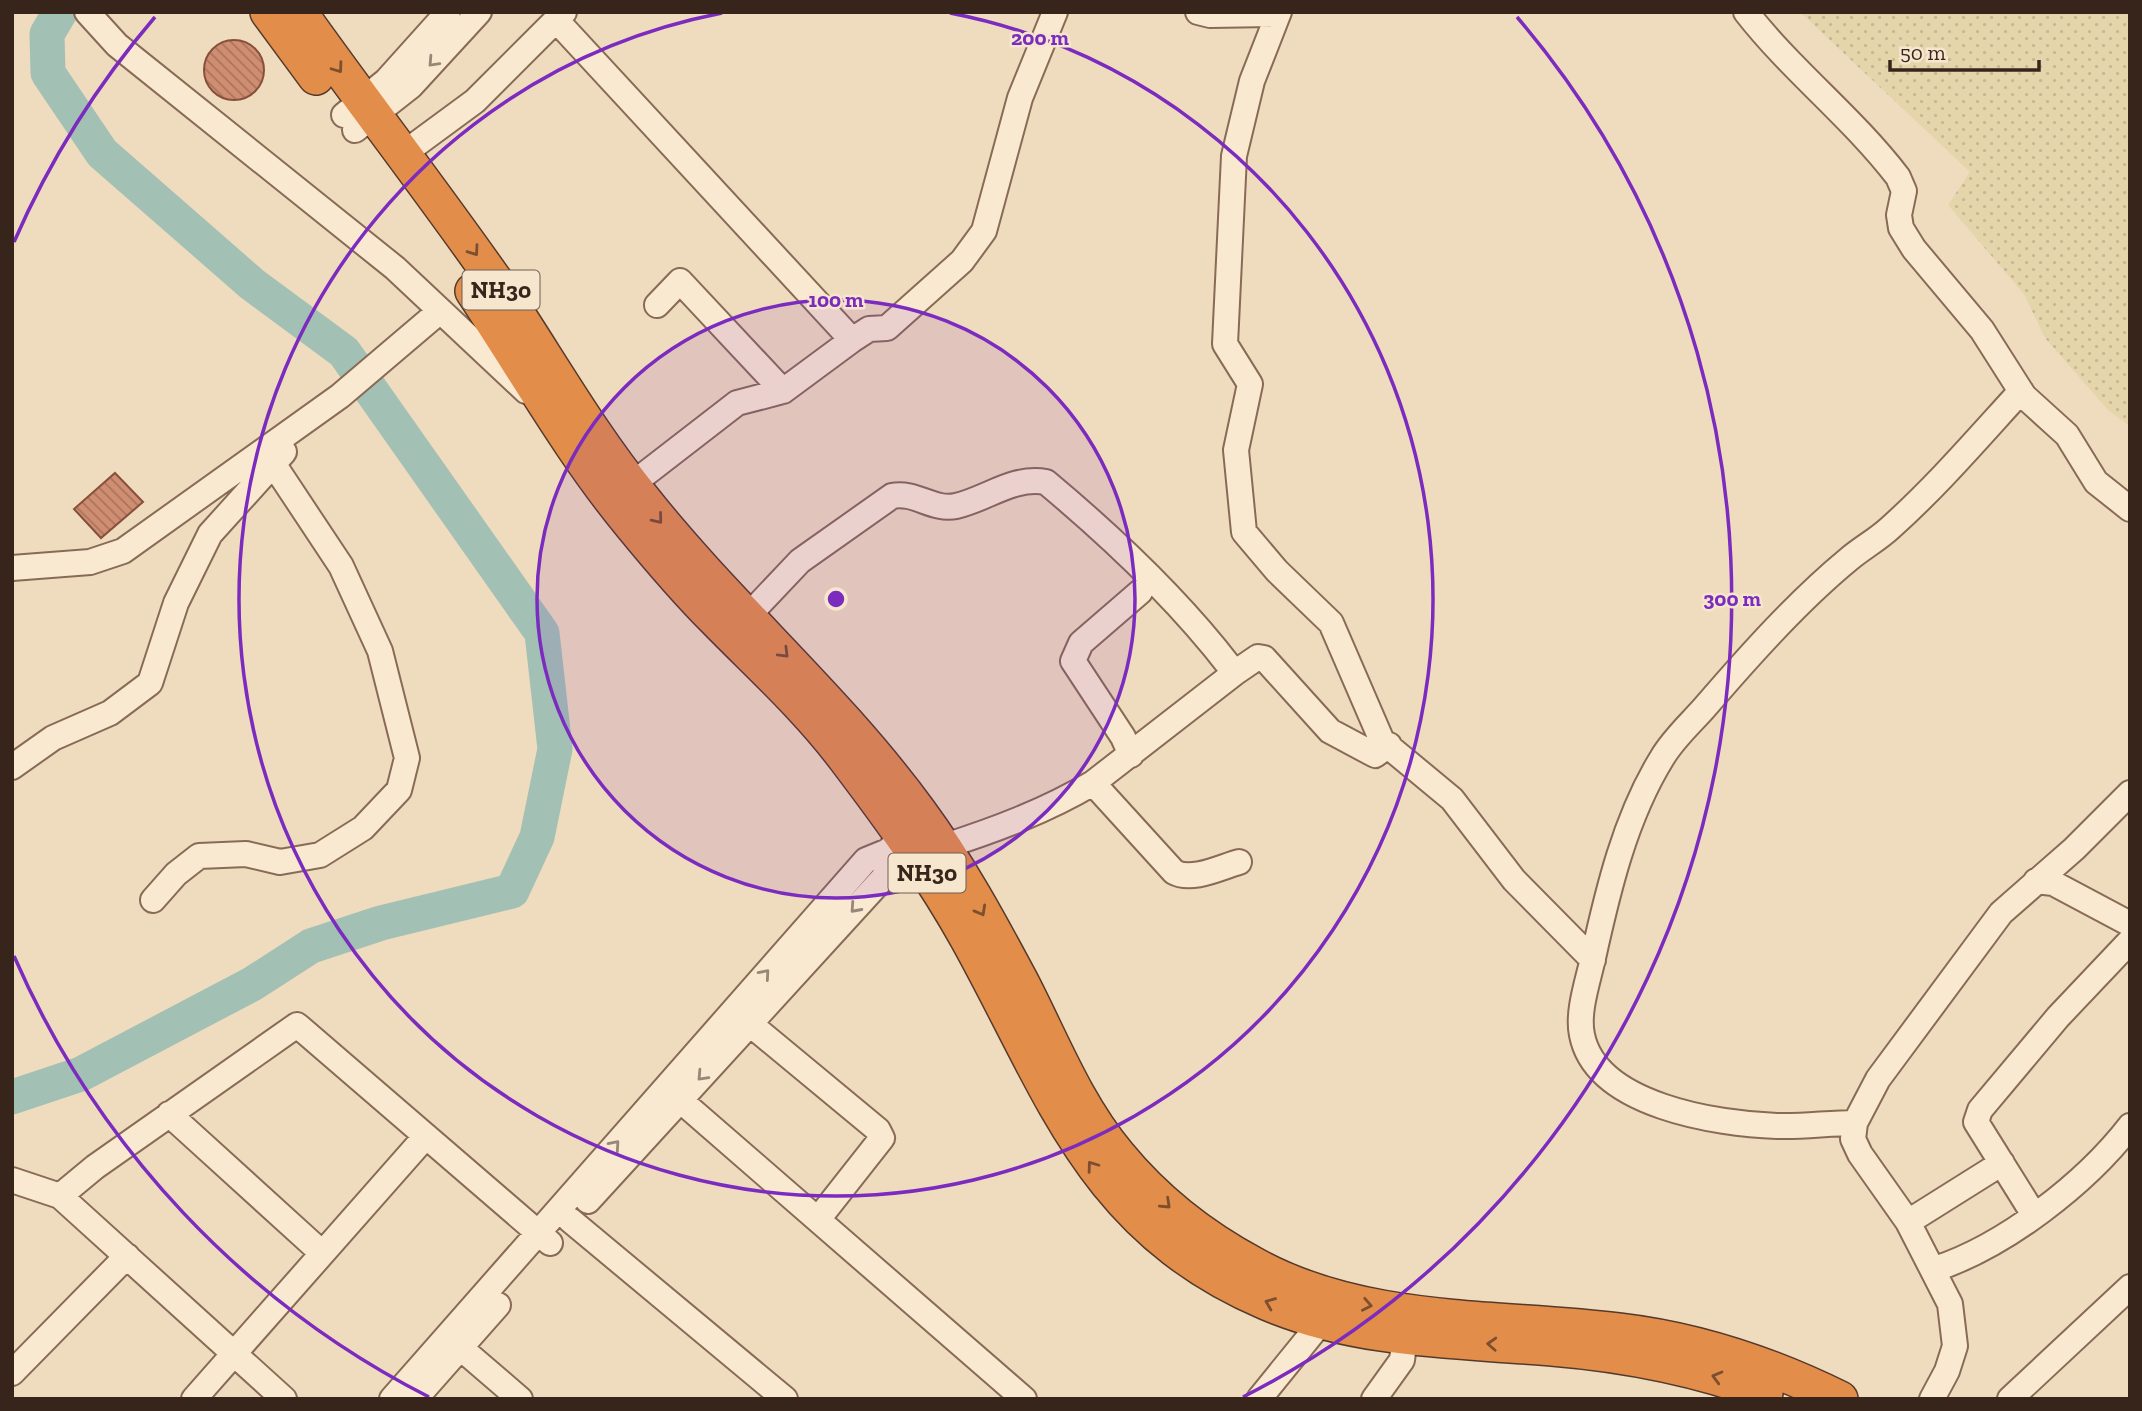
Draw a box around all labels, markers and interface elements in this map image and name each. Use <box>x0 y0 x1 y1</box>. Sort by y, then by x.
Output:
text: 200 m <box>1011 25 1069 50</box>
scale bar <box>1890 28 2039 72</box>
text: 50 m <box>1900 40 1946 65</box>
one-way arrow <box>428 54 441 67</box>
one-way arrow <box>330 60 343 73</box>
one-way arrow <box>466 243 478 256</box>
road number: NH30 <box>462 270 540 310</box>
text: 100 m <box>809 287 864 312</box>
one-way arrow <box>650 510 662 523</box>
text: 300 m <box>1703 586 1761 611</box>
centre of rings <box>824 587 848 611</box>
one-way arrow <box>775 645 788 658</box>
road number: NH30 <box>888 853 965 892</box>
one-way arrow <box>851 900 864 913</box>
one-way arrow <box>973 903 986 916</box>
one-way arrow <box>756 969 769 982</box>
one-way arrow <box>698 1068 710 1081</box>
one-way arrow <box>607 1140 619 1153</box>
one-way arrow <box>1087 1161 1100 1174</box>
one-way arrow <box>1158 1196 1171 1209</box>
one-way arrow <box>1265 1297 1277 1311</box>
one-way arrow <box>1361 1297 1373 1312</box>
one-way arrow <box>1487 1337 1498 1352</box>
one-way arrow <box>1711 1371 1723 1385</box>

